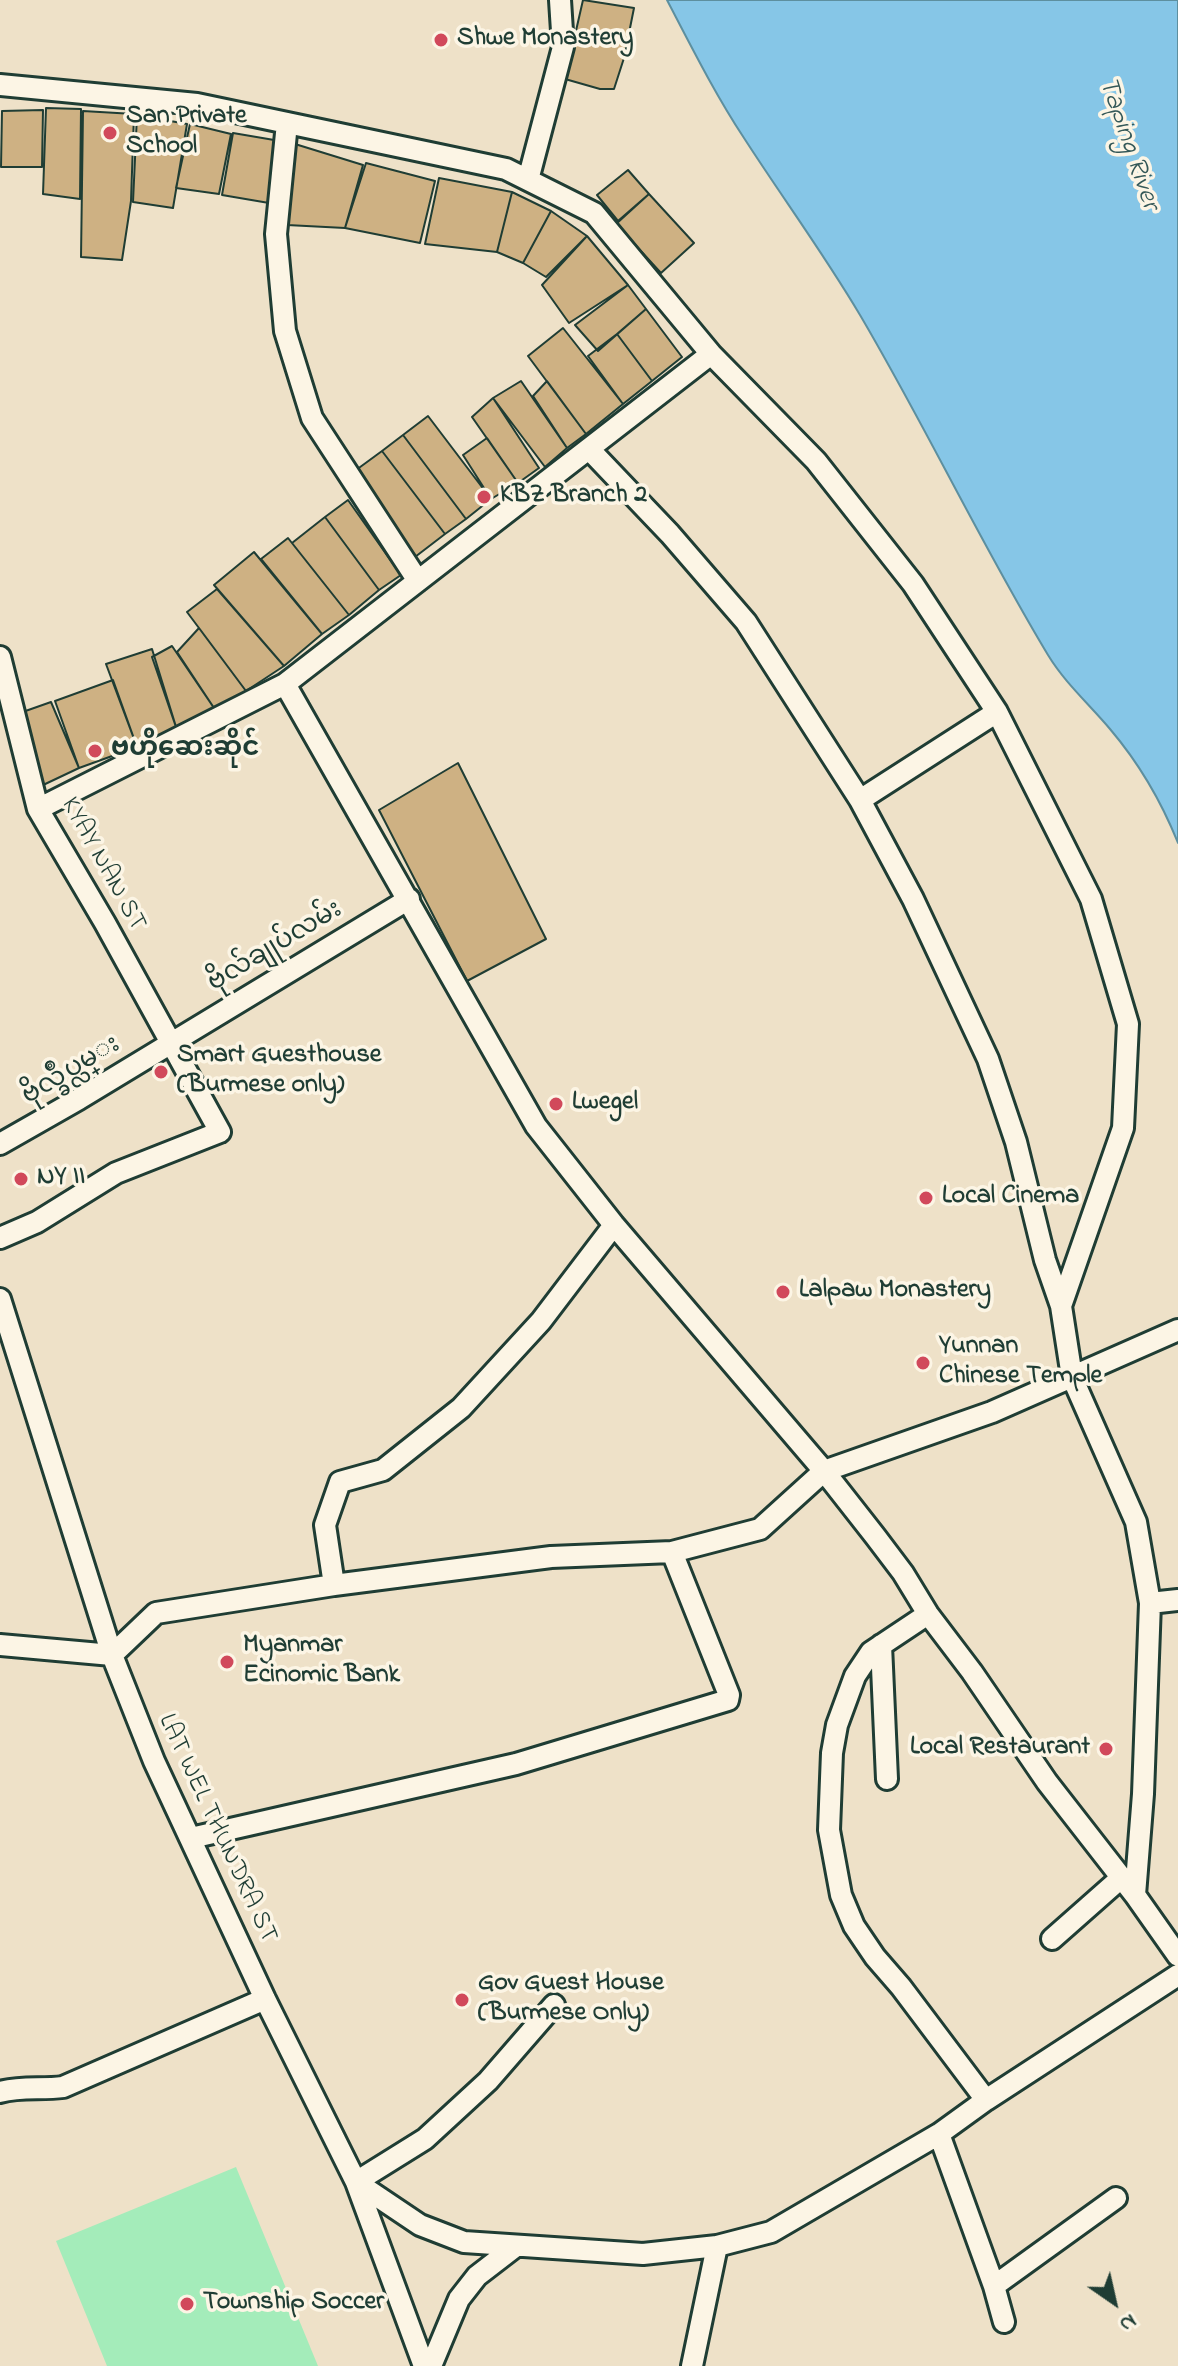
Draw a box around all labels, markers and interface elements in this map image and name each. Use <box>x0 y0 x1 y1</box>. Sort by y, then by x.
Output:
place label: Shwe Monastery <box>457 24 634 56</box>
marker: Shwe Monastery <box>432 31 450 49</box>
water label: Taping River <box>1089 73 1165 215</box>
place label: San Private School <box>126 102 247 164</box>
marker: San Private School <box>101 124 119 142</box>
place label: KBZ Branch 2 <box>500 481 647 513</box>
marker: KBZ Branch 2 <box>475 488 493 506</box>
place label: ဗဟိုဆေးဆိုင် <box>111 735 259 767</box>
marker: ဗဟိုဆေးဆိုင် <box>86 742 104 760</box>
street label: KYAY NAN ST <box>52 793 152 937</box>
street label: ဗိုလ်ချုပ်လမ်း <box>203 896 349 1000</box>
street label: ဗိုလ္ခ်ဳပ္လမ္း <box>17 1031 127 1113</box>
place label: Smart Guesthouse (Burmese only) <box>177 1041 381 1102</box>
marker: Smart Guesthouse (Burmese only) <box>152 1063 170 1081</box>
place label: Lwegel <box>572 1088 638 1120</box>
marker: Lwegel <box>547 1095 565 1113</box>
place label: NY II <box>37 1163 85 1195</box>
marker: NY II <box>12 1170 30 1188</box>
place label: Local Cinema <box>942 1182 1079 1214</box>
marker: Local Cinema <box>917 1189 935 1207</box>
place label: Lalpaw Monastery <box>799 1276 991 1308</box>
marker: Lalpaw Monastery <box>774 1283 792 1301</box>
place label: Yunnan Chinese Temple <box>939 1332 1102 1394</box>
marker: Yunnan Chinese Temple <box>914 1354 932 1372</box>
place label: Myanmar Ecinomic Bank <box>243 1631 400 1692</box>
marker: Myanmar Ecinomic Bank <box>218 1653 236 1671</box>
street label: LAT WEL THUNDRA ST <box>149 1710 283 1948</box>
place label: Local Restaurant <box>910 1733 1090 1765</box>
marker: Local Restaurant <box>1097 1740 1115 1758</box>
place label: Gov Guest House (Burmese Only) <box>478 1969 664 2030</box>
marker: Gov Guest House (Burmese Only) <box>453 1991 471 2009</box>
north arrow <box>1074 2262 1154 2342</box>
place label: Township Soccer <box>203 2288 384 2320</box>
marker: Township Soccer <box>178 2295 196 2313</box>
text: N <box>1112 2304 1143 2339</box>

